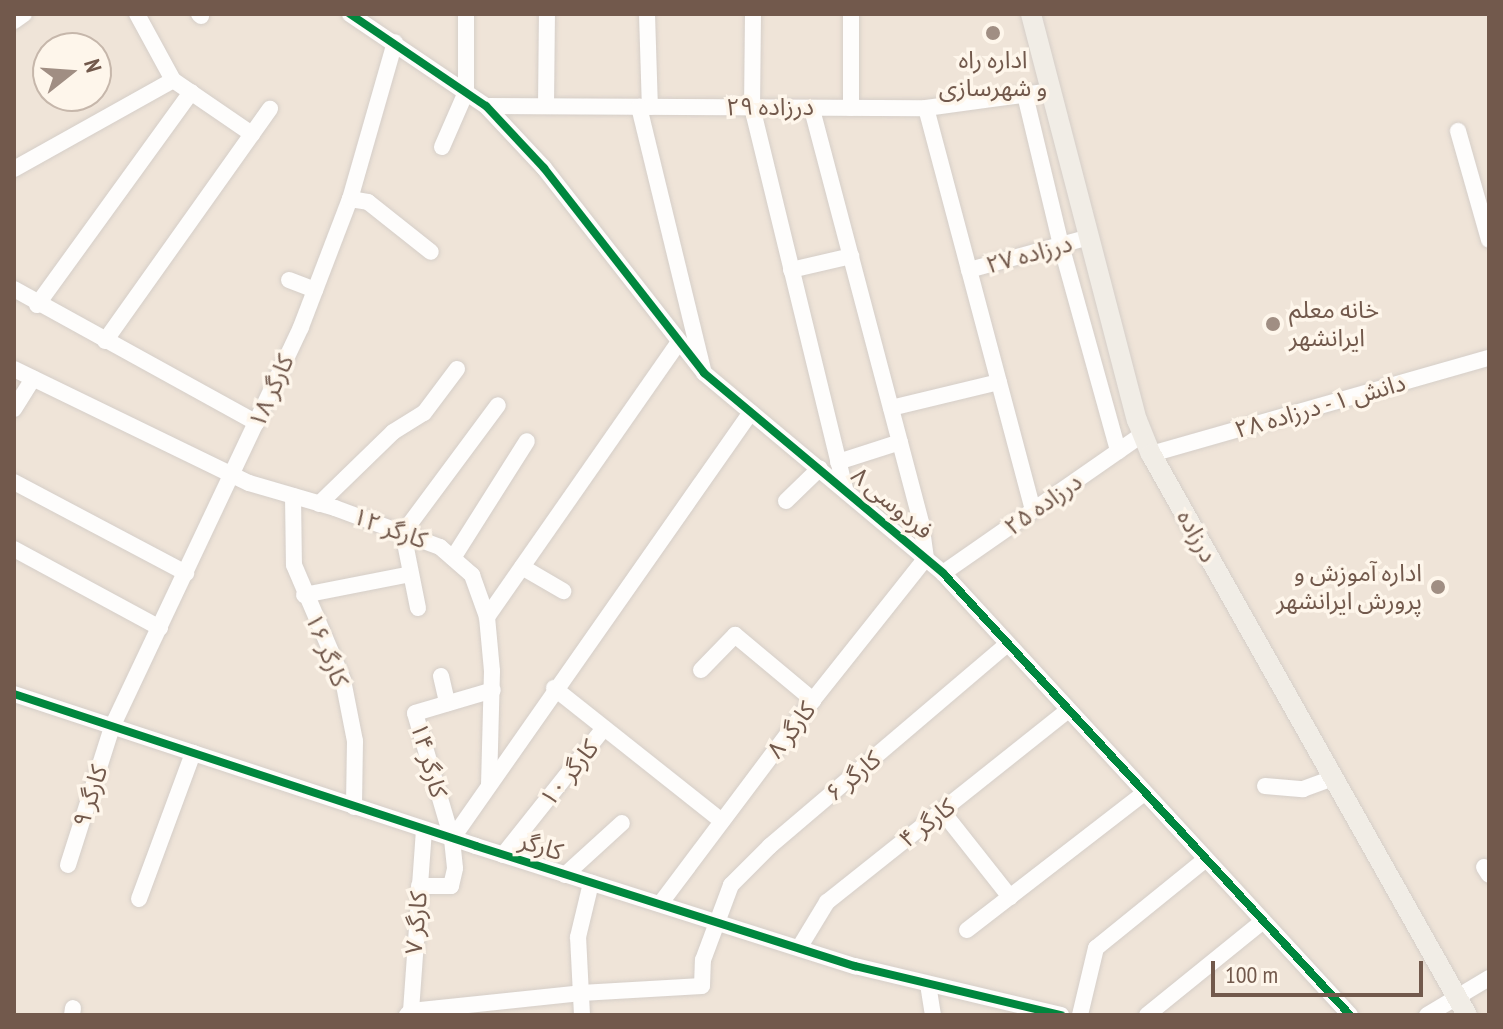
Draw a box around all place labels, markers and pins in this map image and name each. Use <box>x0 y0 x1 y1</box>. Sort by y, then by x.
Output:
marker: اداره راه و شهرسازی <box>984 24 1002 42</box>
place label: اداره راه و شهرسازی <box>939 46 1047 102</box>
place label: خانه معلم ایرانشهر <box>1289 296 1379 352</box>
marker: خانه معلم ایرانشهر <box>1264 315 1282 333</box>
place label: اداره آموزش و پرورش ایرانشهر <box>1276 559 1422 615</box>
marker: اداره آموزش و پرورش ایرانشهر <box>1429 578 1447 596</box>

